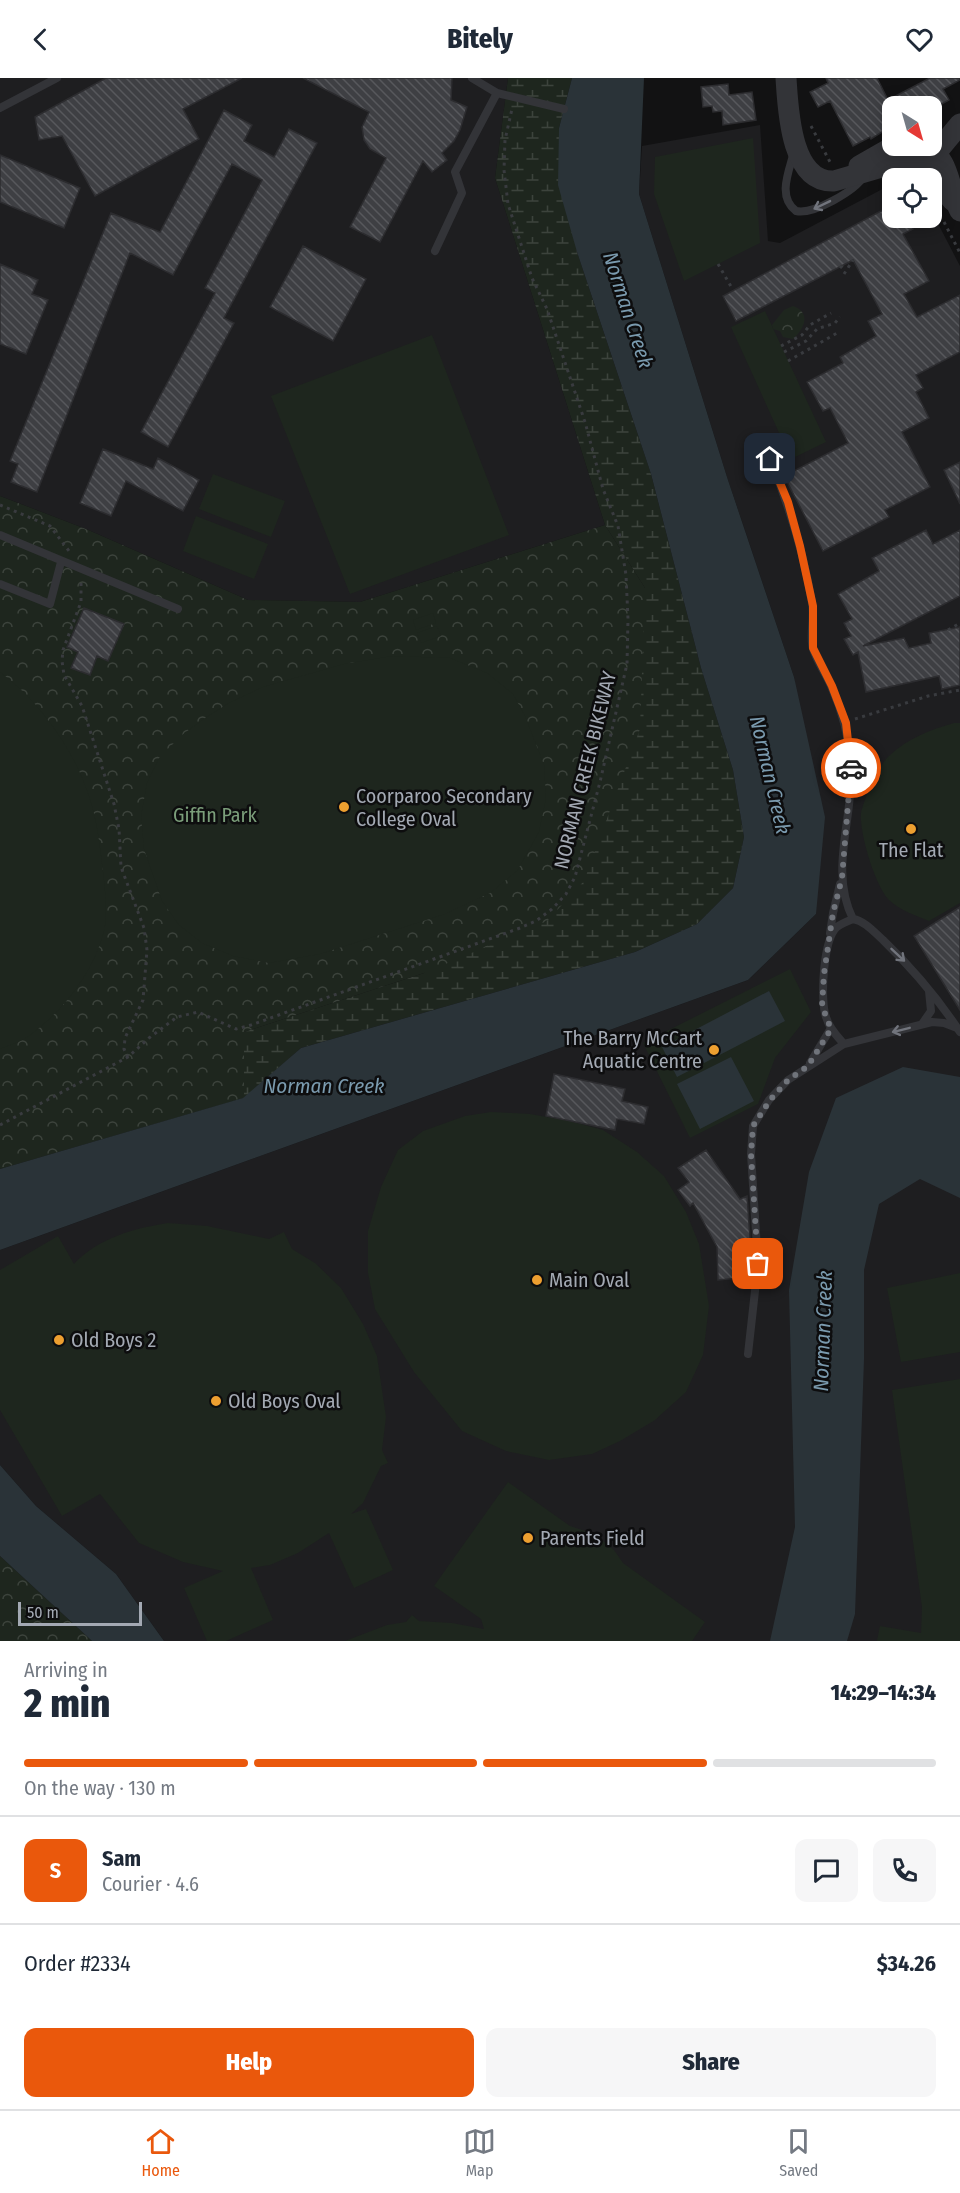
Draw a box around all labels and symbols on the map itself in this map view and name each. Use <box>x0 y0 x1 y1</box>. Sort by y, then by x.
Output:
north arrow <box>882 96 942 156</box>
one-way arrow <box>813 200 831 211</box>
water label: Norman Creek <box>597 248 659 372</box>
pin <box>744 433 795 484</box>
street label: NORMAN CREEK BIKEWAY <box>549 669 621 871</box>
water label: Norman Creek <box>744 713 796 837</box>
courier <box>821 738 881 798</box>
place label: Coorparoo Secondary College Oval <box>356 784 532 831</box>
marker: Coorparoo Secondary College Oval <box>337 800 351 814</box>
park label: Giffin Park <box>173 803 258 827</box>
marker: The Flat <box>904 822 918 836</box>
place label: The Flat <box>879 838 944 862</box>
one-way arrow <box>890 948 905 962</box>
one-way arrow <box>892 1024 911 1036</box>
place label: The Barry McCart Aquatic Centre <box>563 1026 702 1073</box>
marker: The Barry McCart Aquatic Centre <box>707 1043 721 1057</box>
water label: Norman Creek <box>264 1073 384 1099</box>
pin <box>732 1238 783 1289</box>
place label: Main Oval <box>549 1268 629 1292</box>
water label: Norman Creek <box>808 1270 838 1392</box>
marker: Main Oval <box>530 1273 544 1287</box>
place label: Old Boys 2 <box>71 1328 157 1352</box>
marker: Old Boys 2 <box>52 1333 66 1347</box>
place label: Old Boys Oval <box>228 1389 341 1413</box>
marker: Old Boys Oval <box>209 1394 223 1408</box>
place label: Parents Field <box>540 1526 645 1550</box>
marker: Parents Field <box>521 1531 535 1545</box>
scale bar <box>18 1599 142 1626</box>

